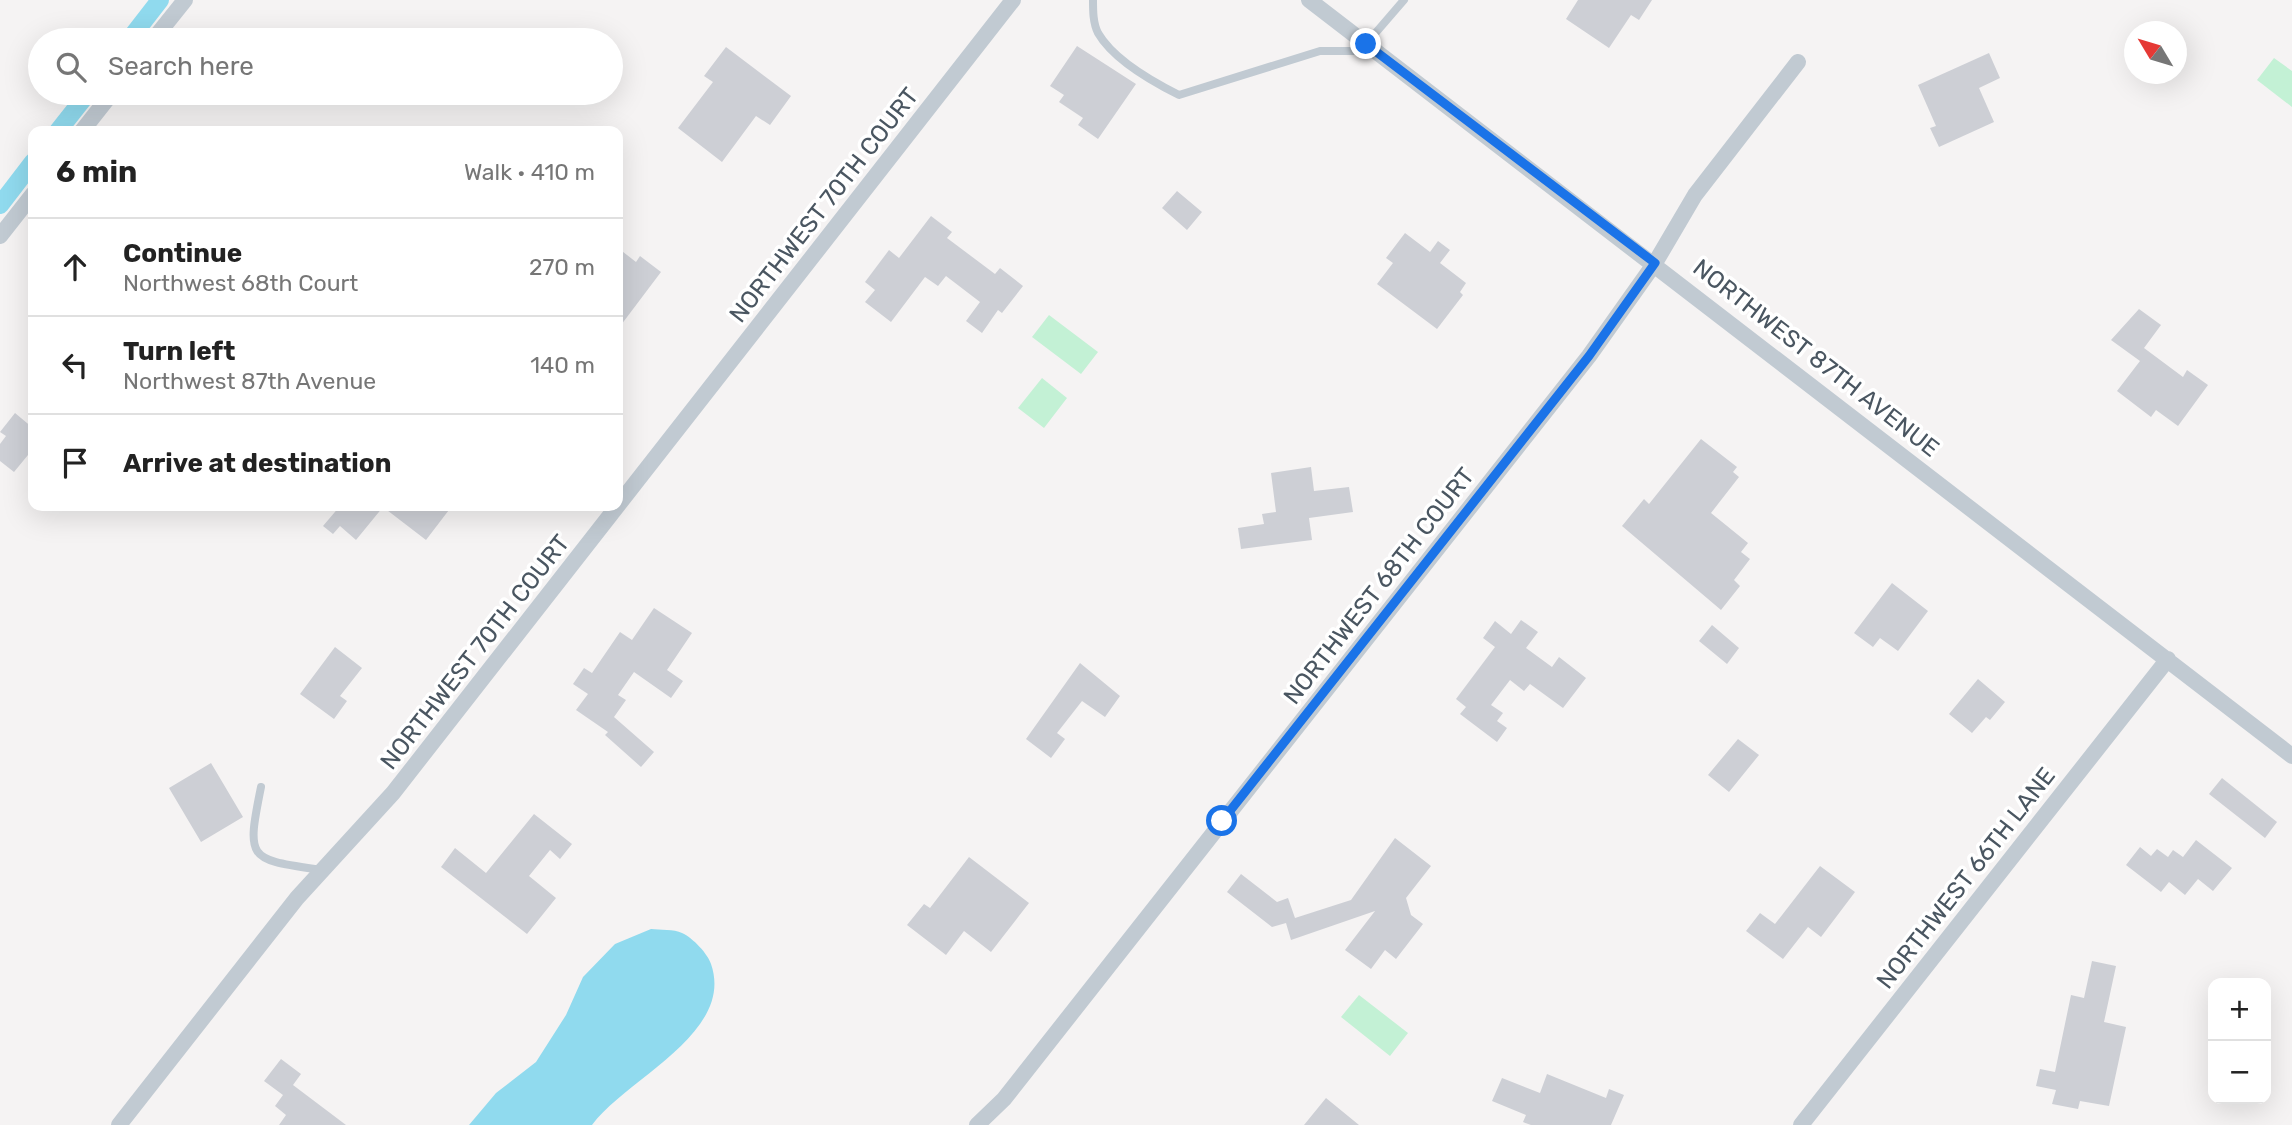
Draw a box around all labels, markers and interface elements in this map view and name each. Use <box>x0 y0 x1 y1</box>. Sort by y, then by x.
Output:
north arrow <box>2124 21 2187 84</box>
search box <box>28 28 623 105</box>
route end <box>1350 28 1381 59</box>
icon: search <box>52 48 90 86</box>
text: Search here <box>108 51 254 82</box>
street label: NORTHWEST 70TH COURT <box>724 82 924 328</box>
text: 6 min <box>56 154 137 190</box>
text: Walk · 410 m <box>464 158 595 186</box>
text: Continue <box>123 238 242 269</box>
icon: ahead <box>56 248 94 286</box>
text: 270 m <box>529 253 595 281</box>
street label: NORTHWEST 87TH AVENUE <box>1688 253 1944 463</box>
text: Northwest 68th Court <box>123 269 358 297</box>
text: Turn left <box>123 336 235 367</box>
icon: left <box>56 346 94 384</box>
text: 140 m <box>530 351 595 379</box>
text: Northwest 87th Avenue <box>123 367 376 395</box>
icon: arrive <box>56 444 94 482</box>
text: Arrive at destination <box>123 448 391 479</box>
street label: NORTHWEST 68TH COURT <box>1278 462 1480 710</box>
street label: NORTHWEST 70TH COURT <box>375 529 575 775</box>
street label: NORTHWEST 66TH LANE <box>1871 762 2061 994</box>
route start <box>1206 805 1237 836</box>
map controls <box>2208 978 2271 1104</box>
button: + <box>2208 978 2271 1041</box>
button: − <box>2208 1041 2271 1104</box>

